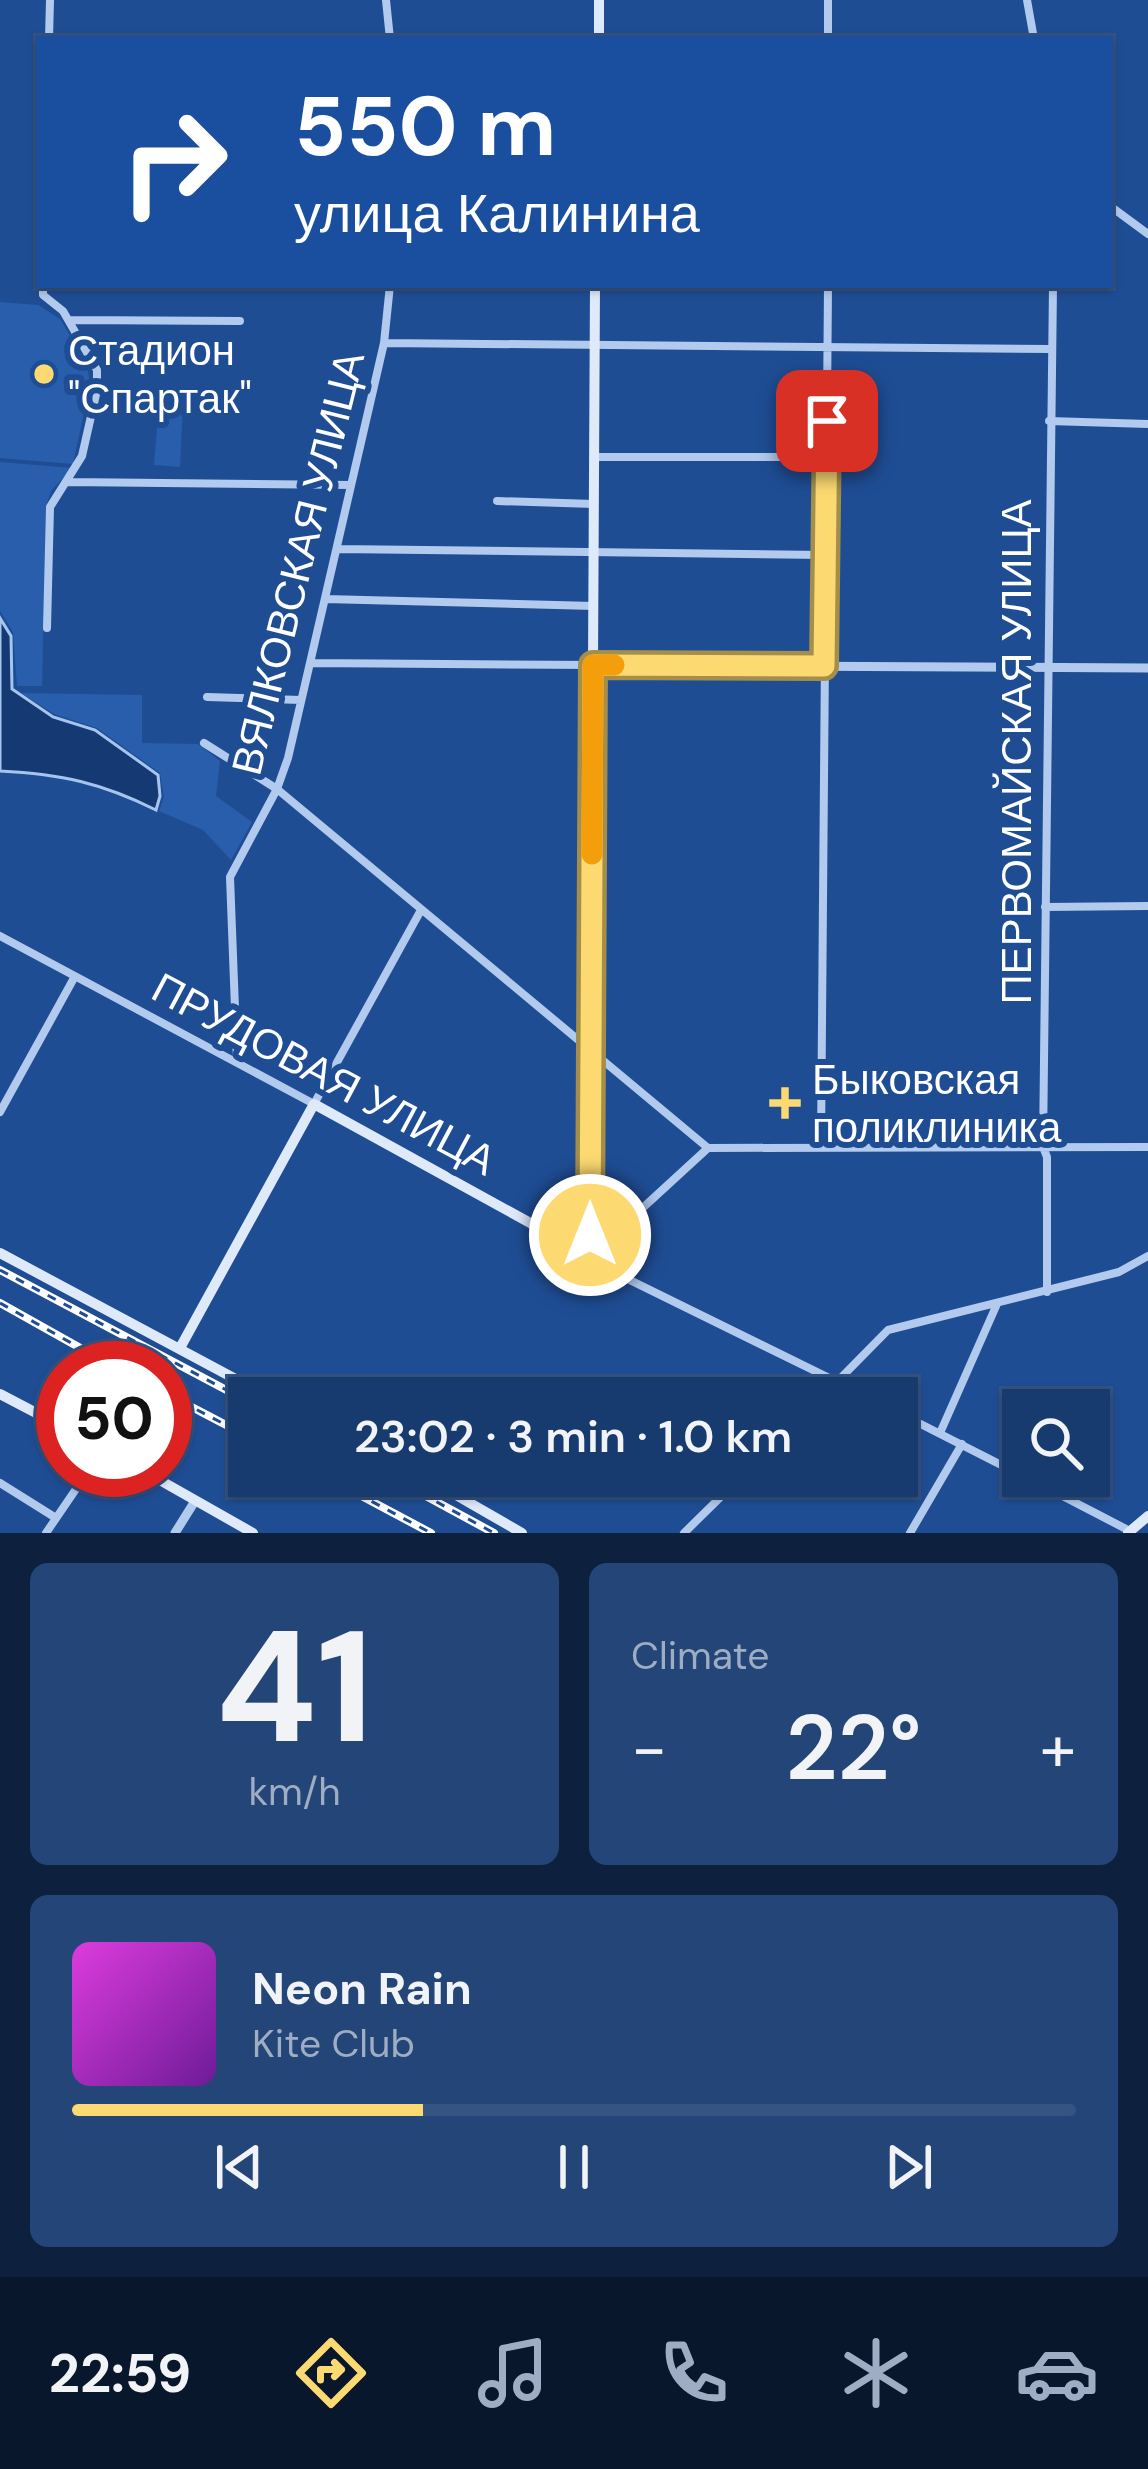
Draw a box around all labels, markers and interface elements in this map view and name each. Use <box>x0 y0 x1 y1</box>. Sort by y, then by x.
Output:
text: 550 m <box>294 72 556 181</box>
icon: right <box>96 84 252 240</box>
text: улица Калинина <box>294 178 700 249</box>
place label: Стадион "Спартак" <box>68 323 252 426</box>
street label: ВЯЛКОВСКАЯ УЛИЦА <box>219 346 377 780</box>
marker: Стадион "Спартак" <box>31 361 57 387</box>
pin <box>776 370 878 472</box>
icon: arrive <box>794 388 860 454</box>
street label: ПЕРВОМАЙСКАЯ УЛИЦА <box>989 499 1044 1005</box>
street label: ПРУДОВАЯ УЛИЦА <box>143 960 505 1188</box>
place label: Быковская поликлиника <box>812 1052 1062 1155</box>
marker: Быковская поликлиника <box>769 1087 801 1119</box>
position arrow <box>527 1172 653 1298</box>
speed limit sign: 50 <box>36 1341 192 1497</box>
map controls <box>1002 1389 1110 1497</box>
button: search <box>1002 1389 1110 1497</box>
text: 23:02 · 3 min · 1.0 km <box>354 1407 792 1466</box>
text: 41 <box>215 1586 374 1789</box>
text: Climate <box>631 1630 769 1681</box>
text: 22° <box>786 1690 922 1807</box>
text: − <box>631 1706 667 1791</box>
text: + <box>1040 1706 1076 1791</box>
text: km/h <box>248 1766 341 1817</box>
text: Neon Rain <box>252 1959 472 2018</box>
text: Kite Club <box>252 2018 415 2069</box>
icon: previous <box>206 2134 272 2200</box>
icon: pause <box>541 2134 607 2200</box>
icon: next <box>876 2134 942 2200</box>
icon: directions <box>289 2331 373 2415</box>
icon: music <box>471 2331 555 2415</box>
icon: phone <box>652 2331 736 2415</box>
icon: climate <box>834 2331 918 2415</box>
icon: car <box>1015 2331 1099 2415</box>
text: 22:59 <box>49 2338 191 2409</box>

